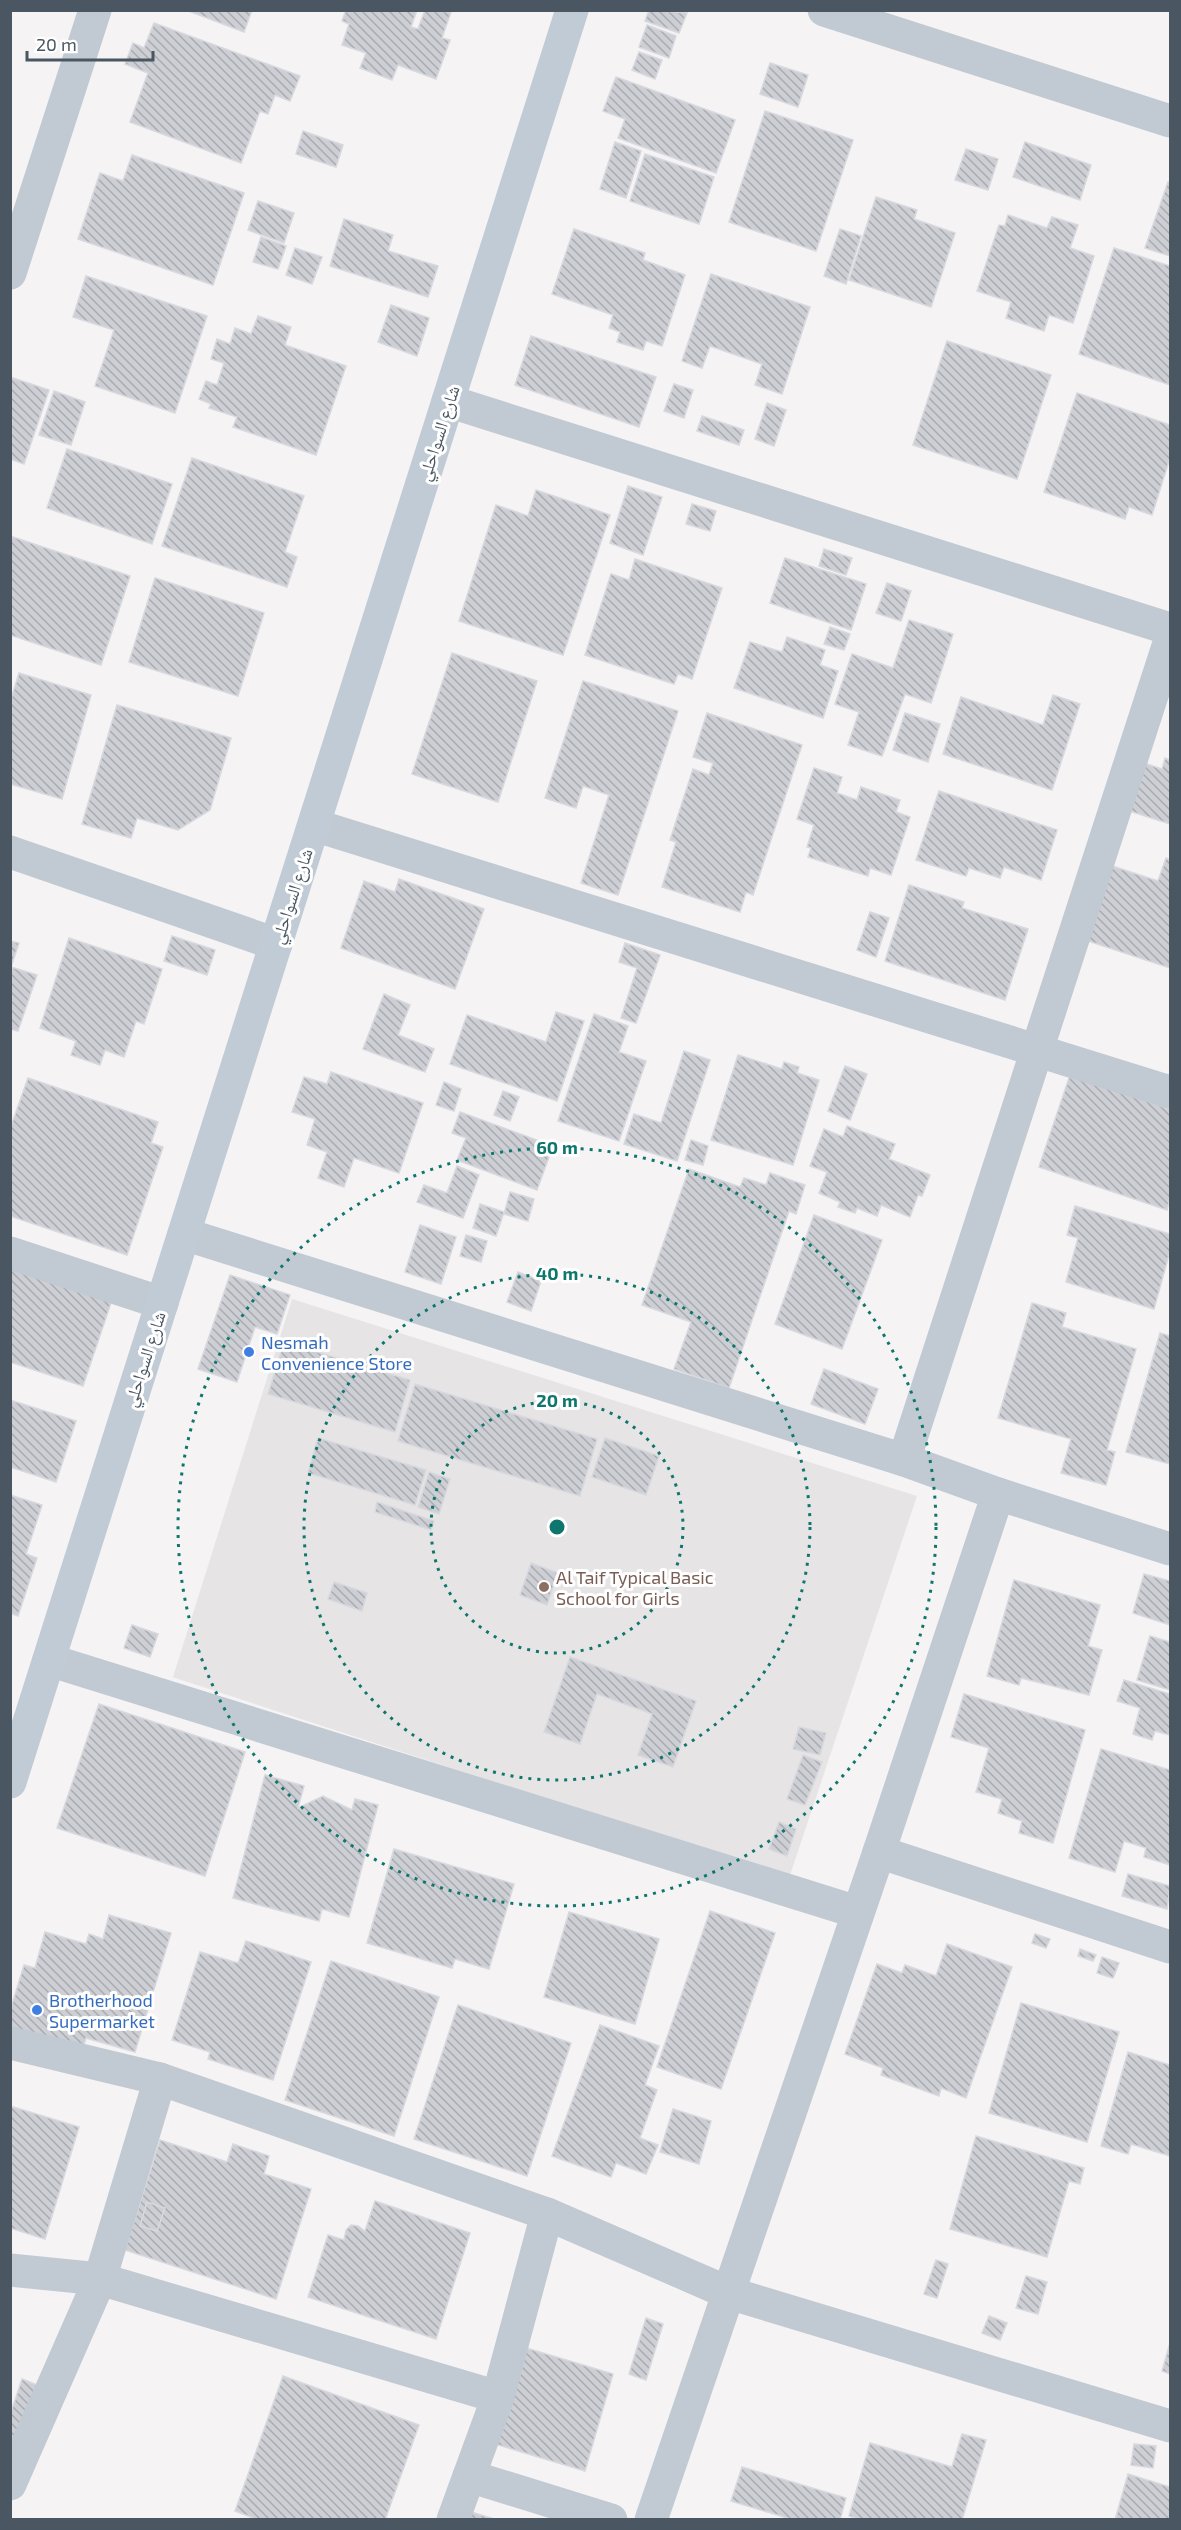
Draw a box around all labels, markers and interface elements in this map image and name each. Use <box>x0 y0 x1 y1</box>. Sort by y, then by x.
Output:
scale bar <box>27 24 153 62</box>
text: 20 m <box>36 33 77 55</box>
street label: شارع السواحلي <box>412 382 468 485</box>
street label: شارع السواحلي <box>265 845 321 948</box>
text: 60 m <box>536 1136 578 1158</box>
text: 40 m <box>536 1262 578 1284</box>
street label: شارع السواحلي <box>118 1308 174 1411</box>
place label: Nesmah Convenience Store <box>261 1331 412 1374</box>
marker: Nesmah Convenience Store <box>242 1345 256 1359</box>
text: 20 m <box>536 1389 578 1411</box>
centre of rings <box>547 1517 567 1537</box>
place label: Al Taif Typical Basic School for Girls <box>556 1566 714 1609</box>
marker: Al Taif Typical Basic School for Girls <box>537 1580 551 1594</box>
place label: Brotherhood Supermarket <box>49 1989 155 2032</box>
marker: Brotherhood Supermarket <box>30 2003 44 2017</box>

